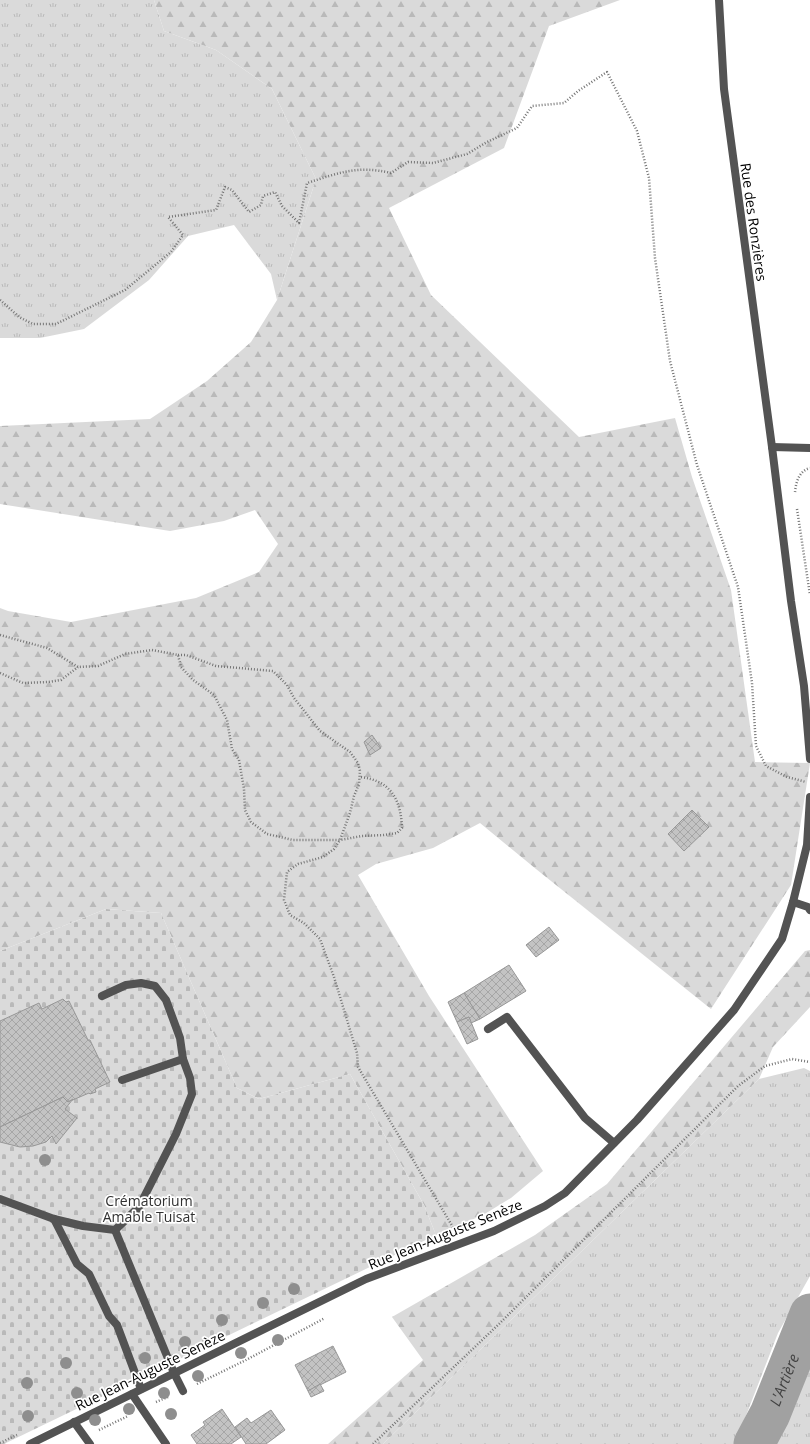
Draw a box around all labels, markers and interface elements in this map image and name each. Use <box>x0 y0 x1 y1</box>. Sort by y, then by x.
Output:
street label: Rue des Ronzières <box>736 162 772 283</box>
park label: Crématorium Amable Tuisat <box>103 1191 195 1226</box>
street label: Rue Jean-Auguste Senèze <box>365 1194 525 1274</box>
street label: Rue Jean-Auguste Senèze <box>72 1325 228 1415</box>
water label: L'Artière <box>764 1350 803 1409</box>

